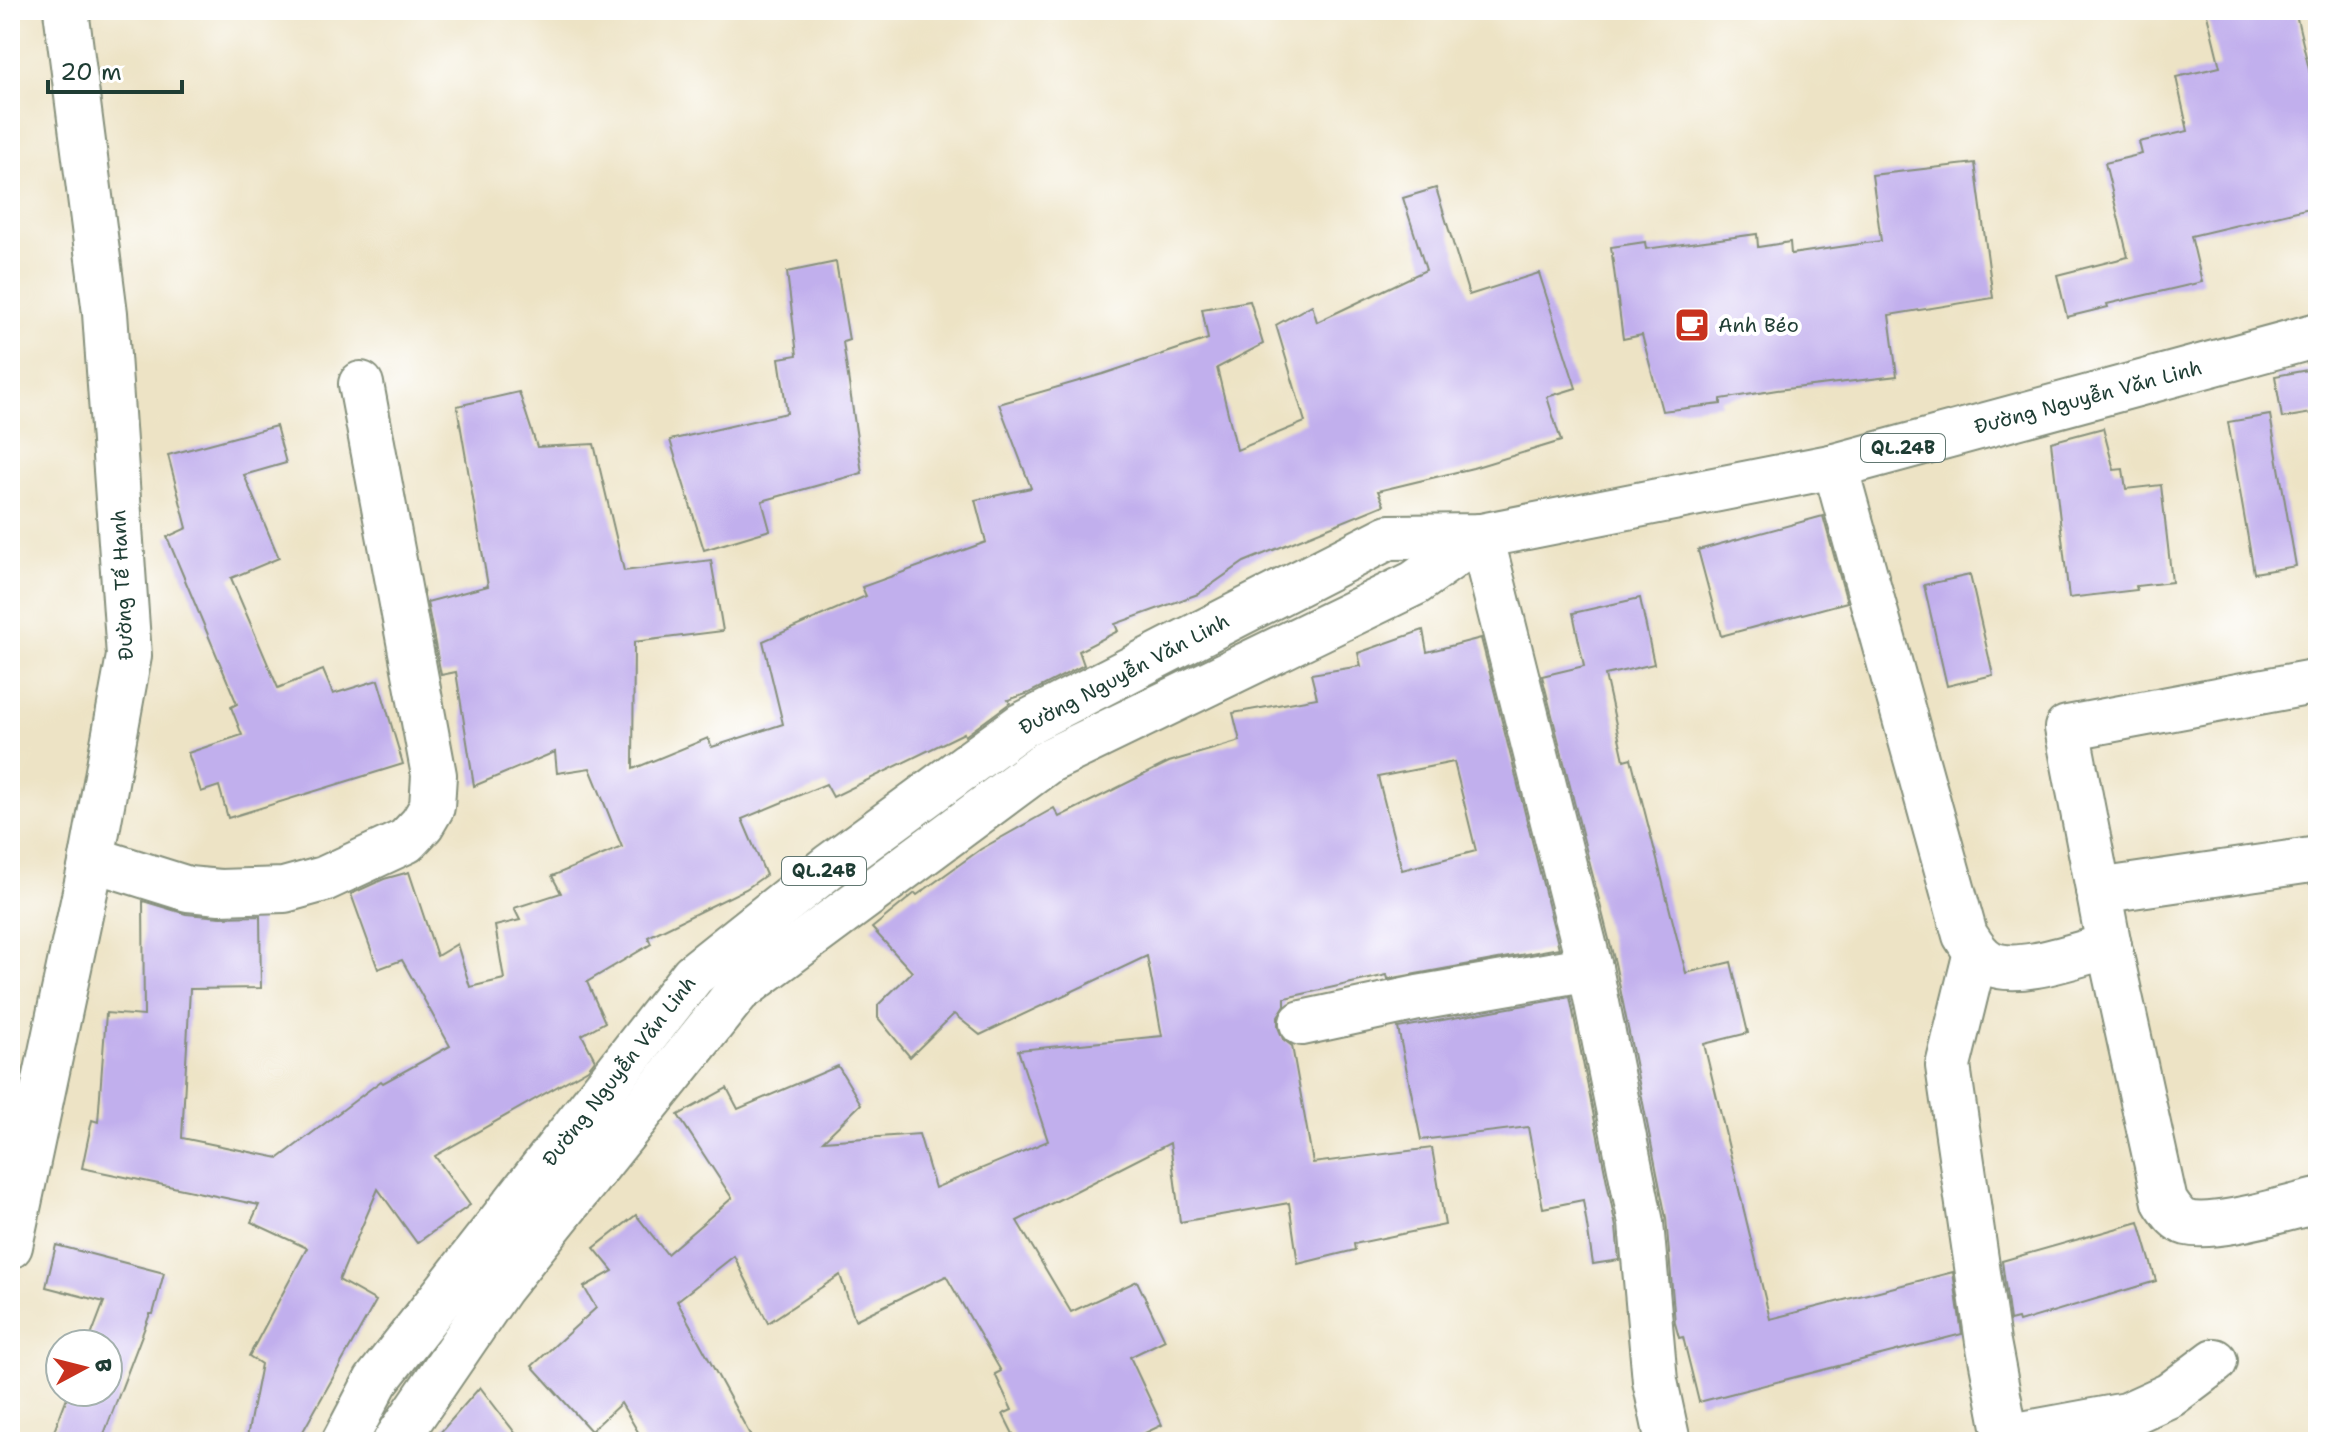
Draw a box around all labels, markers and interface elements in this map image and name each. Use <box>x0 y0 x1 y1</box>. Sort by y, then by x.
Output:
scale bar <box>48 44 182 94</box>
text: 20 m <box>60 56 122 88</box>
cafe icon: Anh Béo <box>1673 306 1711 344</box>
place label: Anh Béo <box>1718 312 1799 338</box>
street label: Đường Nguyễn Văn Linh <box>1971 354 2205 440</box>
road number: QL.24B <box>1861 434 1945 462</box>
street label: Đường Tế Hanh <box>105 509 139 661</box>
street label: Đường Nguyễn Văn Linh <box>1014 607 1234 741</box>
road number: QL.24B <box>782 857 866 885</box>
street label: Đường Nguyễn Văn Linh <box>537 971 701 1171</box>
north arrow <box>44 1328 124 1408</box>
text: B <box>88 1357 119 1374</box>

